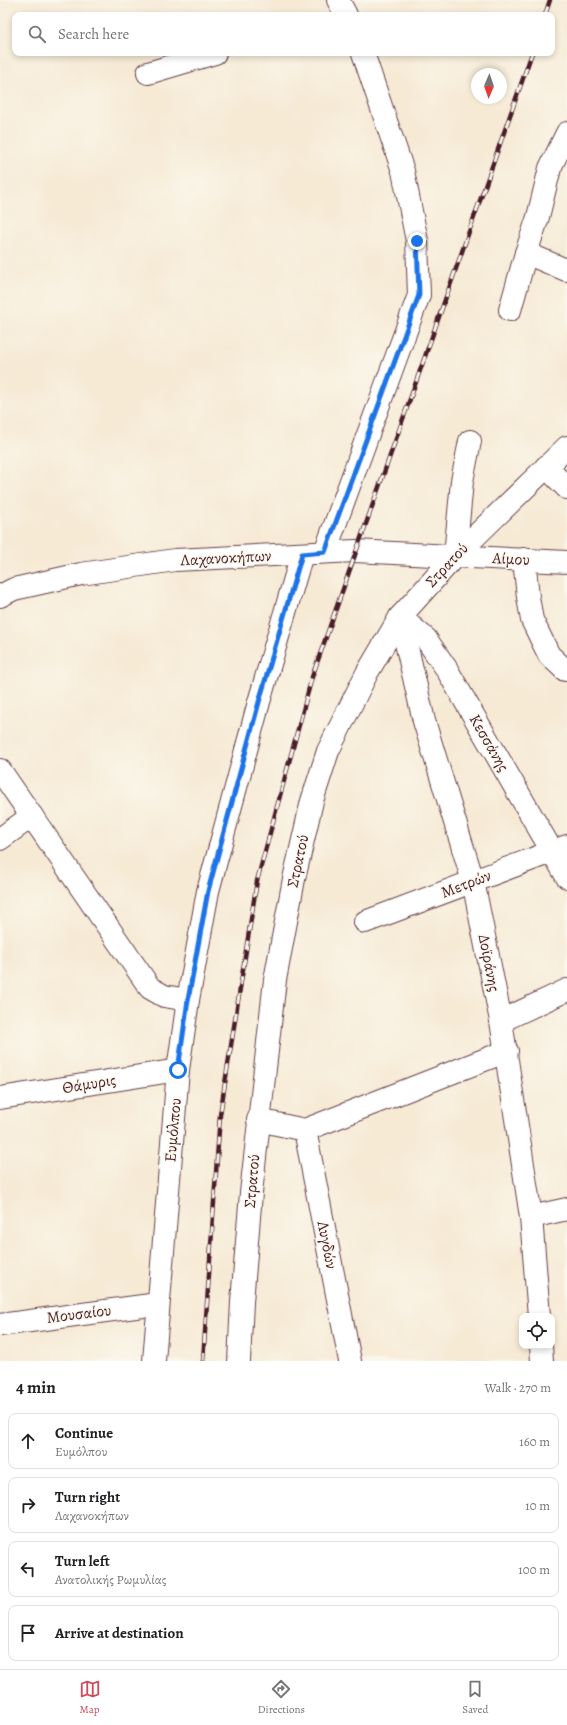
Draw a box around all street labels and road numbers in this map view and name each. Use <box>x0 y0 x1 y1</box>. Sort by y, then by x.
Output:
street label: Στρατού <box>421 538 473 592</box>
street label: Λαχανοκήπων <box>179 545 272 571</box>
street label: Αίμου <box>491 547 530 571</box>
street label: Κεσσάνης <box>464 710 514 776</box>
street label: Στρατού <box>282 832 314 890</box>
street label: Μετρών <box>438 864 495 904</box>
street label: Δοϊράνης <box>473 933 505 994</box>
street label: Θάμυρις <box>61 1069 118 1099</box>
street label: Ευμόλπου <box>159 1097 187 1163</box>
street label: Στρατού <box>239 1153 265 1209</box>
street label: Λυγδών <box>311 1218 343 1271</box>
street label: Μουσαίου <box>45 1299 113 1329</box>

